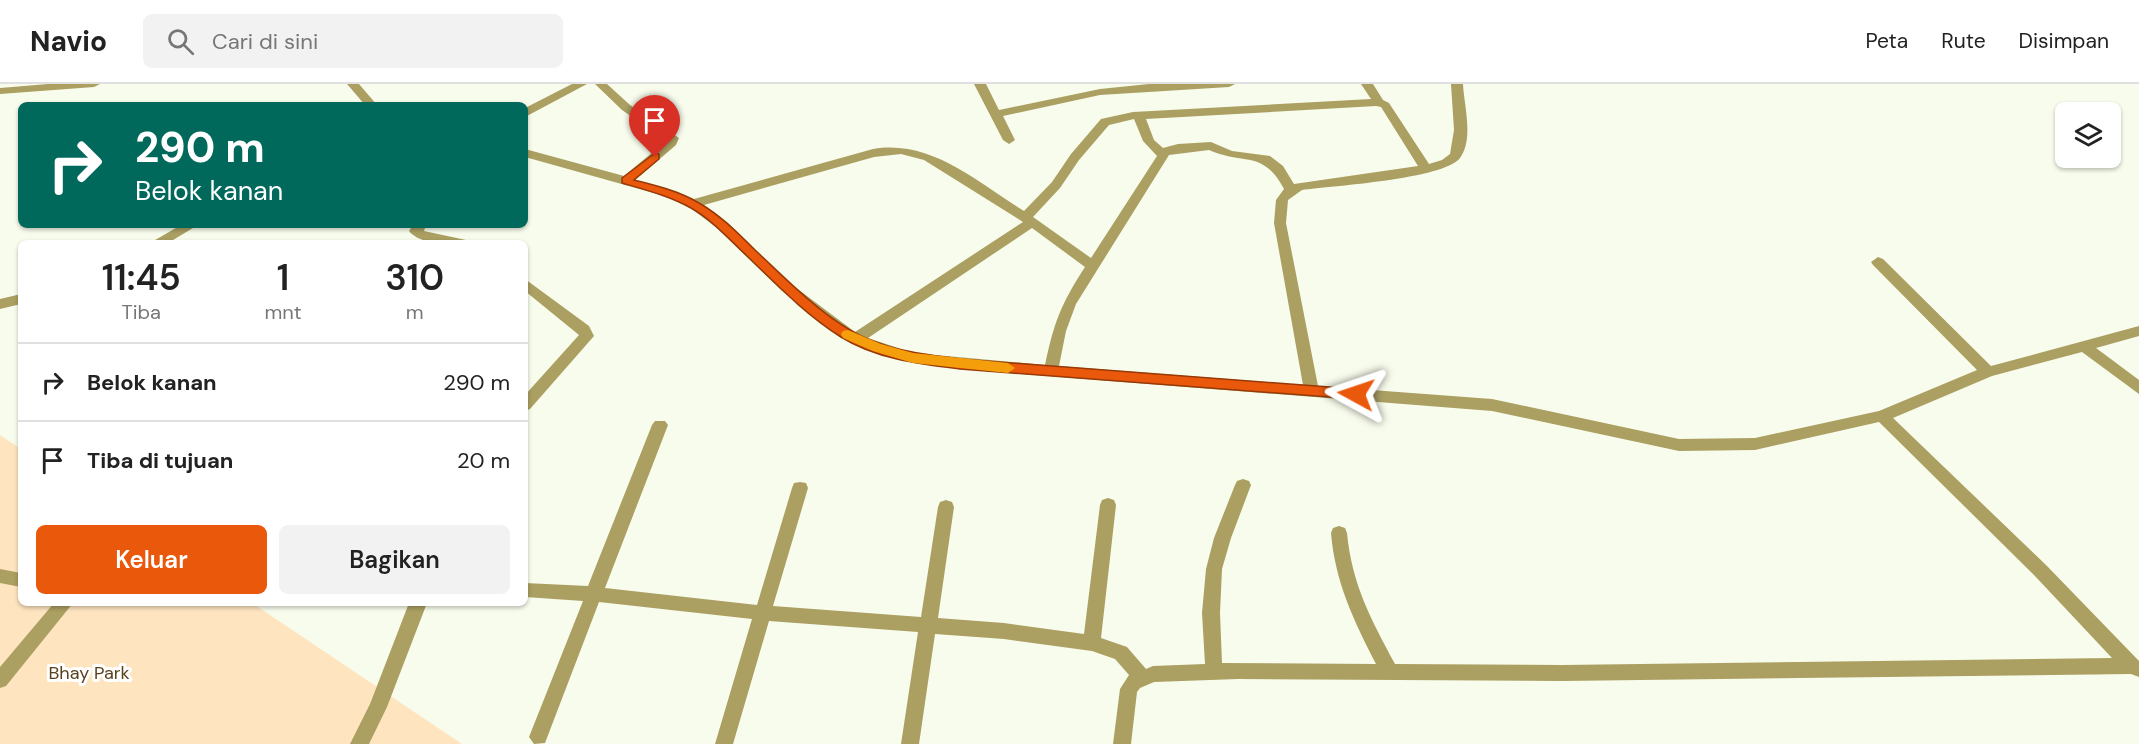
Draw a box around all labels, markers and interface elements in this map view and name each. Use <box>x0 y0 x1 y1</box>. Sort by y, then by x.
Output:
search box <box>143 14 563 68</box>
text: Navio <box>30 23 107 60</box>
icon: search <box>164 25 197 58</box>
text: Cari di sini <box>212 27 318 56</box>
text: Peta <box>1865 27 1908 55</box>
text: Rute <box>1941 27 1986 55</box>
text: Disimpan <box>2019 27 2109 55</box>
pin <box>629 95 680 157</box>
map controls <box>2055 102 2121 168</box>
button: layers <box>2055 102 2121 168</box>
icon: arrive <box>638 104 671 137</box>
text: 290 m <box>135 120 265 175</box>
icon: right <box>36 126 114 204</box>
text: Belok kanan <box>135 173 283 208</box>
text: 11:45 <box>102 254 181 301</box>
text: 1 <box>277 254 289 301</box>
text: 310 <box>385 254 444 301</box>
text: Tiba <box>122 299 161 325</box>
text: mnt <box>264 299 302 325</box>
text: m <box>406 299 424 325</box>
position arrow <box>1324 362 1388 426</box>
icon: right <box>36 366 69 399</box>
text: Belok kanan <box>87 368 217 397</box>
text: 290 m <box>443 368 510 397</box>
icon: arrive <box>36 444 69 477</box>
text: Tiba di tujuan <box>87 446 233 475</box>
text: 20 m <box>457 446 510 475</box>
button: Keluar <box>36 525 267 594</box>
button: Bagikan <box>279 525 510 594</box>
park label: Bhay Park <box>48 661 130 685</box>

